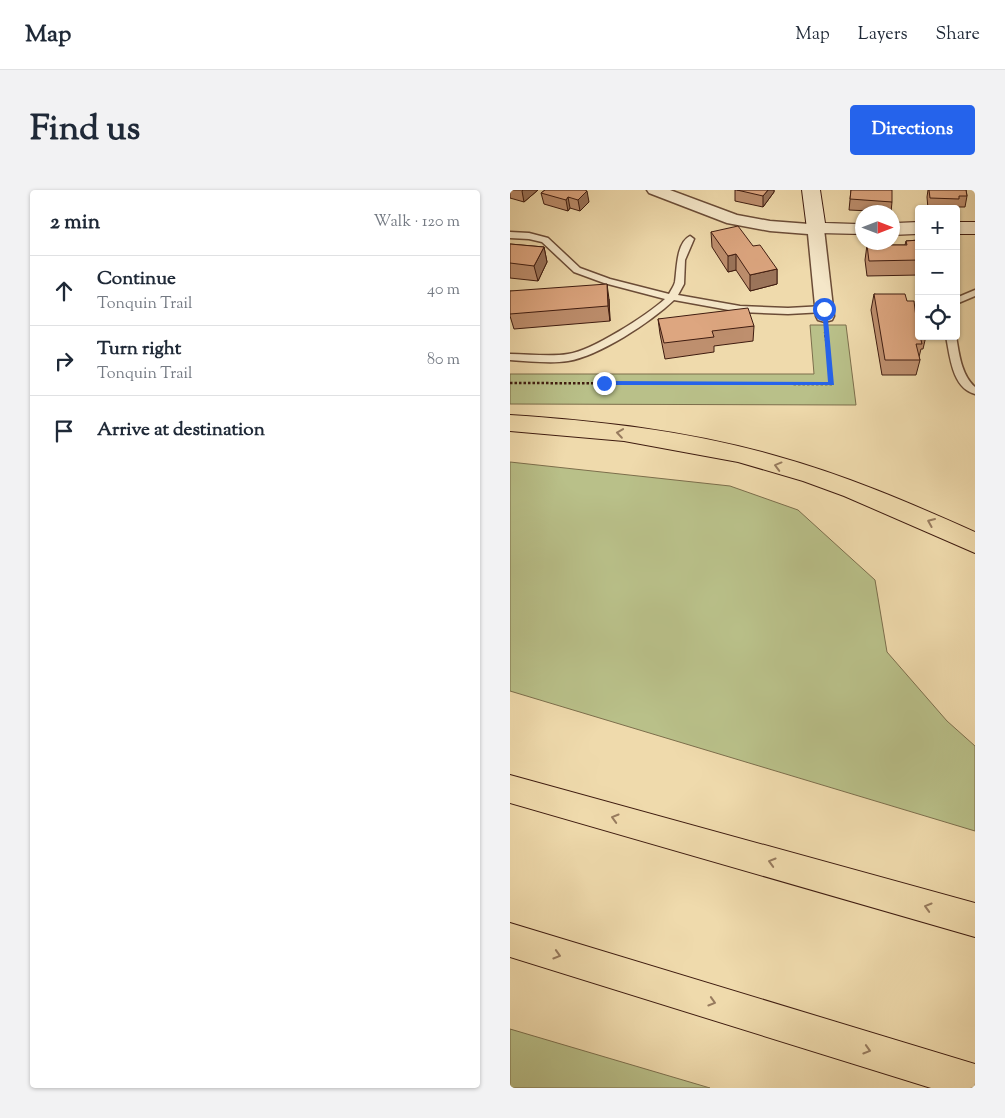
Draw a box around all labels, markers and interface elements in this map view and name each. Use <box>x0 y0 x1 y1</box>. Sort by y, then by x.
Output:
text: Map <box>25 18 71 52</box>
text: Map <box>795 22 830 48</box>
text: Layers <box>858 22 908 48</box>
text: Share <box>936 22 980 48</box>
text: Find us <box>30 105 140 156</box>
button: Directions <box>850 105 975 155</box>
north arrow <box>855 205 900 250</box>
map controls <box>915 205 960 340</box>
button: + <box>915 205 960 250</box>
text: 2 min <box>50 208 100 238</box>
text: Walk · 120 m <box>374 211 460 234</box>
button: − <box>915 250 960 295</box>
text: Continue <box>97 266 176 293</box>
icon: ahead <box>50 277 78 305</box>
text: 40 m <box>427 279 460 302</box>
text: Tonquin Trail <box>97 293 193 316</box>
button: locate <box>915 295 960 340</box>
route start <box>813 298 836 321</box>
text: Turn right <box>97 336 181 363</box>
icon: right <box>50 347 78 375</box>
text: 80 m <box>427 349 460 372</box>
text: Tonquin Trail <box>97 363 193 386</box>
route end <box>593 372 616 395</box>
icon: arrive <box>50 417 78 445</box>
text: Arrive at destination <box>97 417 265 444</box>
one-way arrow <box>615 428 624 438</box>
one-way arrow <box>774 461 783 472</box>
one-way arrow <box>927 518 936 529</box>
one-way arrow <box>612 814 620 824</box>
one-way arrow <box>768 858 776 868</box>
one-way arrow <box>925 902 933 912</box>
one-way arrow <box>552 949 560 959</box>
one-way arrow <box>707 997 716 1007</box>
one-way arrow <box>863 1045 871 1055</box>

